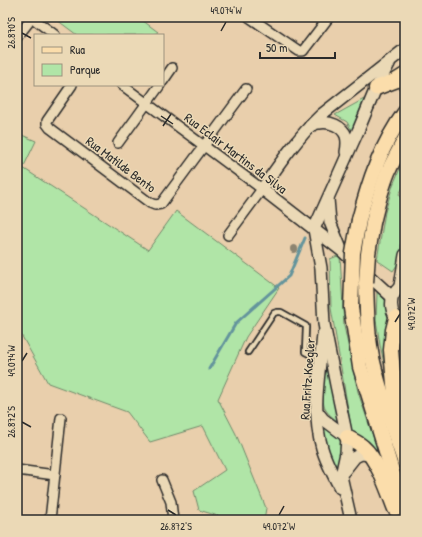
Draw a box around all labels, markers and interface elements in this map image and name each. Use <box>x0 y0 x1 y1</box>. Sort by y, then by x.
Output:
text: 49.074°W <box>210 4 242 17</box>
text: 26.870°S <box>5 17 18 49</box>
legend <box>34 34 164 86</box>
scale bar <box>260 34 335 60</box>
text: 50 m <box>266 39 287 56</box>
text: Rua <box>70 41 85 58</box>
text: Parque <box>70 61 100 78</box>
street label: Rua Eclair Martins da Silva <box>181 108 291 198</box>
street label: Rua Matilde Bento <box>82 132 160 196</box>
text: 49.072°W <box>405 297 418 330</box>
street label: Rua Fritz Koegler <box>295 338 319 420</box>
text: 49.074°W <box>5 345 18 377</box>
text: 26.872°S <box>5 406 18 438</box>
text: 26.872°S <box>160 520 192 533</box>
text: 49.072°W <box>263 520 296 533</box>

